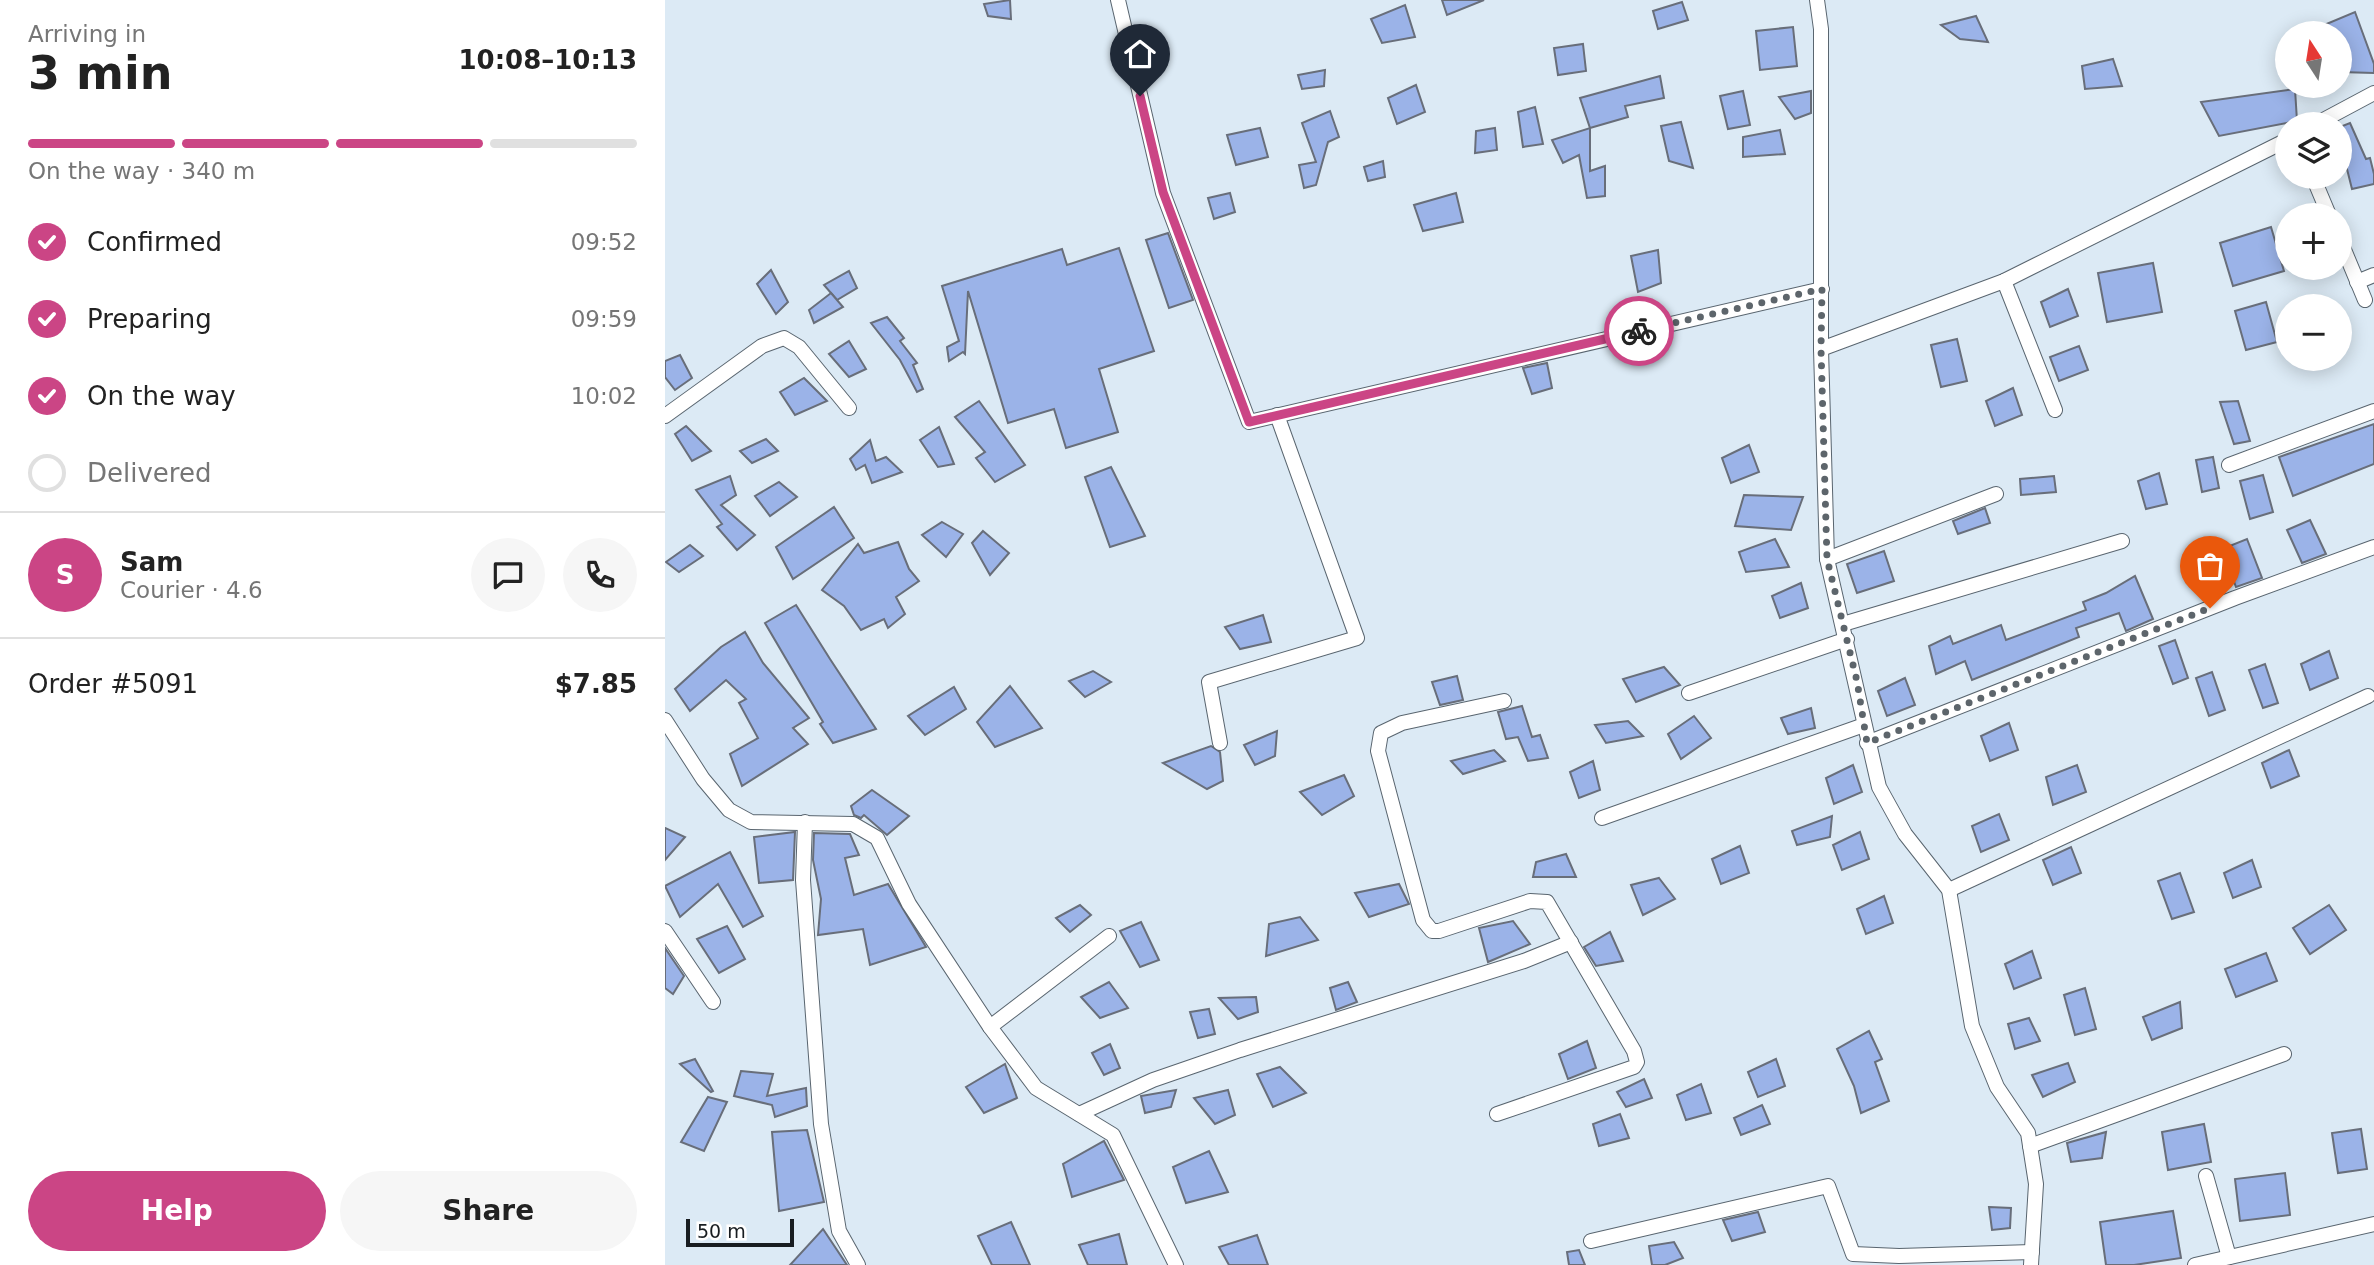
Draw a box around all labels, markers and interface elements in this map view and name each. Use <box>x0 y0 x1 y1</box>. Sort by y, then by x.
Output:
text: Arriving in <box>28 21 146 47</box>
north arrow <box>2275 21 2352 98</box>
map controls <box>2275 21 2352 371</box>
pin <box>1110 24 1170 96</box>
icon: home <box>1121 35 1159 73</box>
text: 10:08–10:13 <box>458 45 637 75</box>
text: 3 min <box>28 46 172 100</box>
button: layers <box>2275 112 2352 189</box>
text: On the way · 340 m <box>28 158 255 184</box>
button: + <box>2275 203 2352 280</box>
icon: check <box>28 223 66 261</box>
text: Confirmed <box>87 227 222 257</box>
text: 09:52 <box>571 229 637 255</box>
button: − <box>2275 294 2352 371</box>
courier <box>1604 296 1674 366</box>
icon: check <box>28 300 66 338</box>
text: Preparing <box>87 304 212 334</box>
text: 09:59 <box>571 306 637 332</box>
icon: bike <box>1620 312 1658 350</box>
icon: check <box>28 377 66 415</box>
text: On the way <box>87 381 236 411</box>
text: 10:02 <box>571 383 637 409</box>
text: Delivered <box>87 458 211 488</box>
pin <box>2180 536 2240 608</box>
button: chat <box>471 538 545 612</box>
button: phone <box>563 538 637 612</box>
text: Sam <box>120 547 183 577</box>
icon: bag <box>2191 547 2229 585</box>
text: S <box>56 560 74 590</box>
text: Courier · 4.6 <box>120 577 263 603</box>
text: Order #5091 <box>28 669 198 699</box>
text: $7.85 <box>555 669 637 699</box>
button: Help <box>28 1171 326 1251</box>
button: Share <box>340 1171 637 1251</box>
scale bar <box>686 1216 795 1248</box>
text: 50 m <box>697 1220 746 1242</box>

